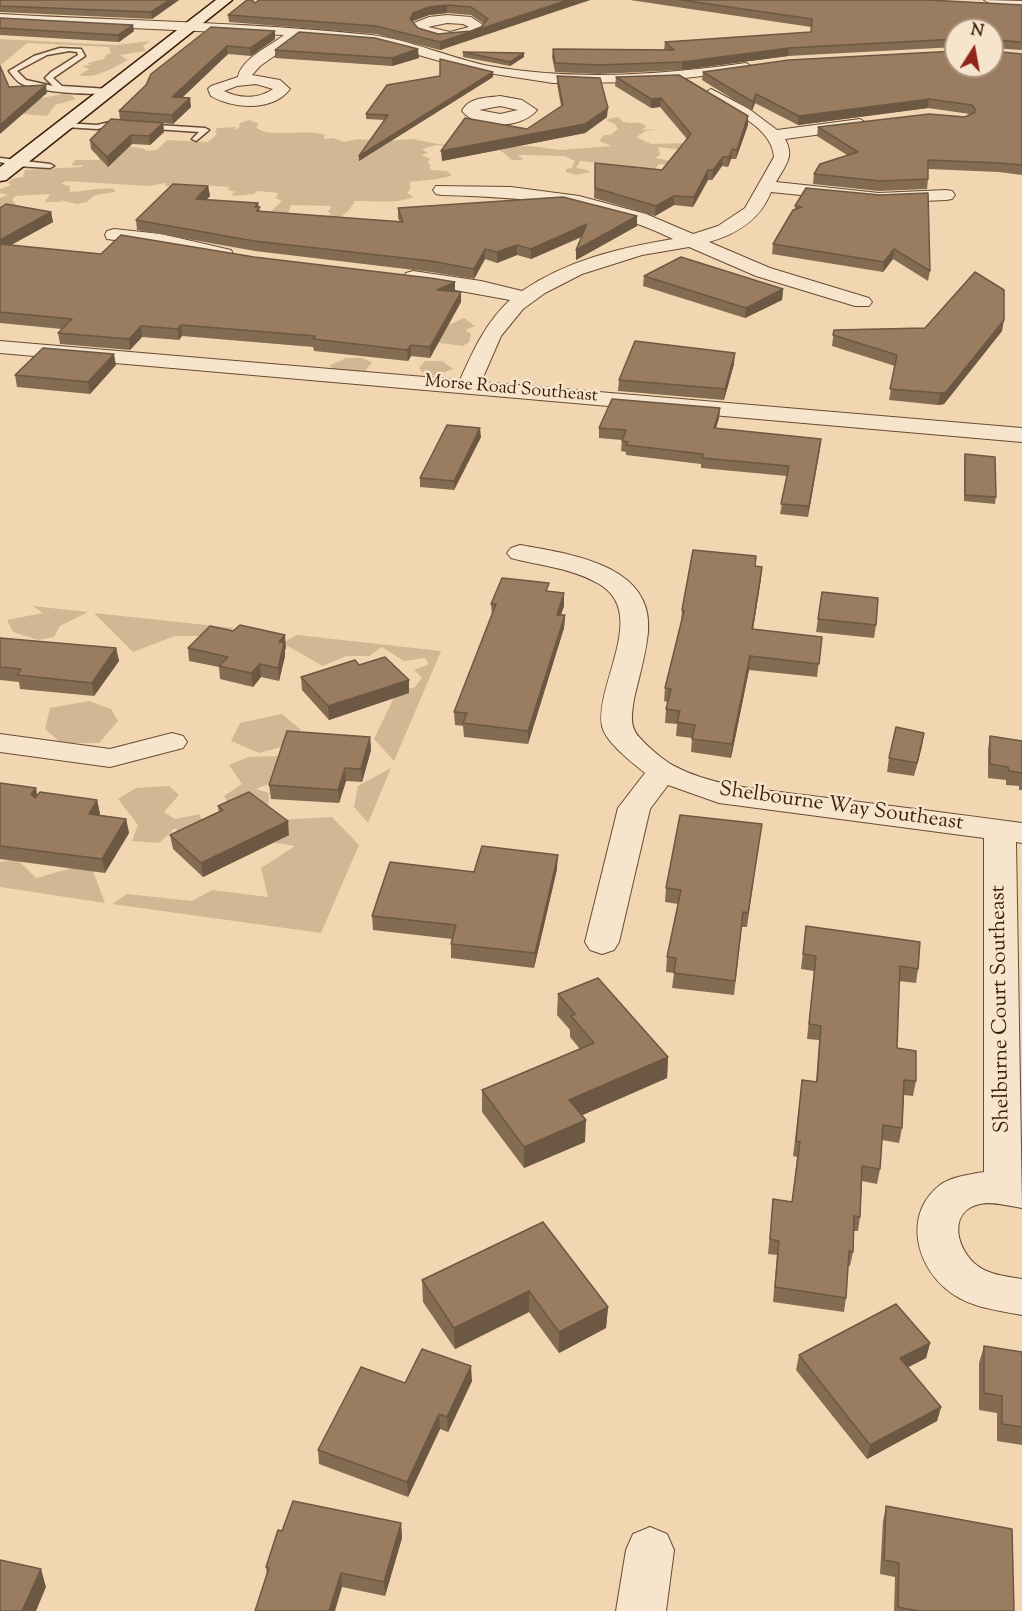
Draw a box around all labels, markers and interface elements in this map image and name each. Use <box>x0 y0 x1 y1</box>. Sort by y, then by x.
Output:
north arrow <box>944 18 1004 78</box>
text: N <box>969 19 986 44</box>
street label: Morse Road Southeast <box>423 372 599 408</box>
street label: Shelbourne Way Southeast <box>717 778 965 838</box>
street label: Shelburne Court Southeast <box>987 885 1017 1133</box>

